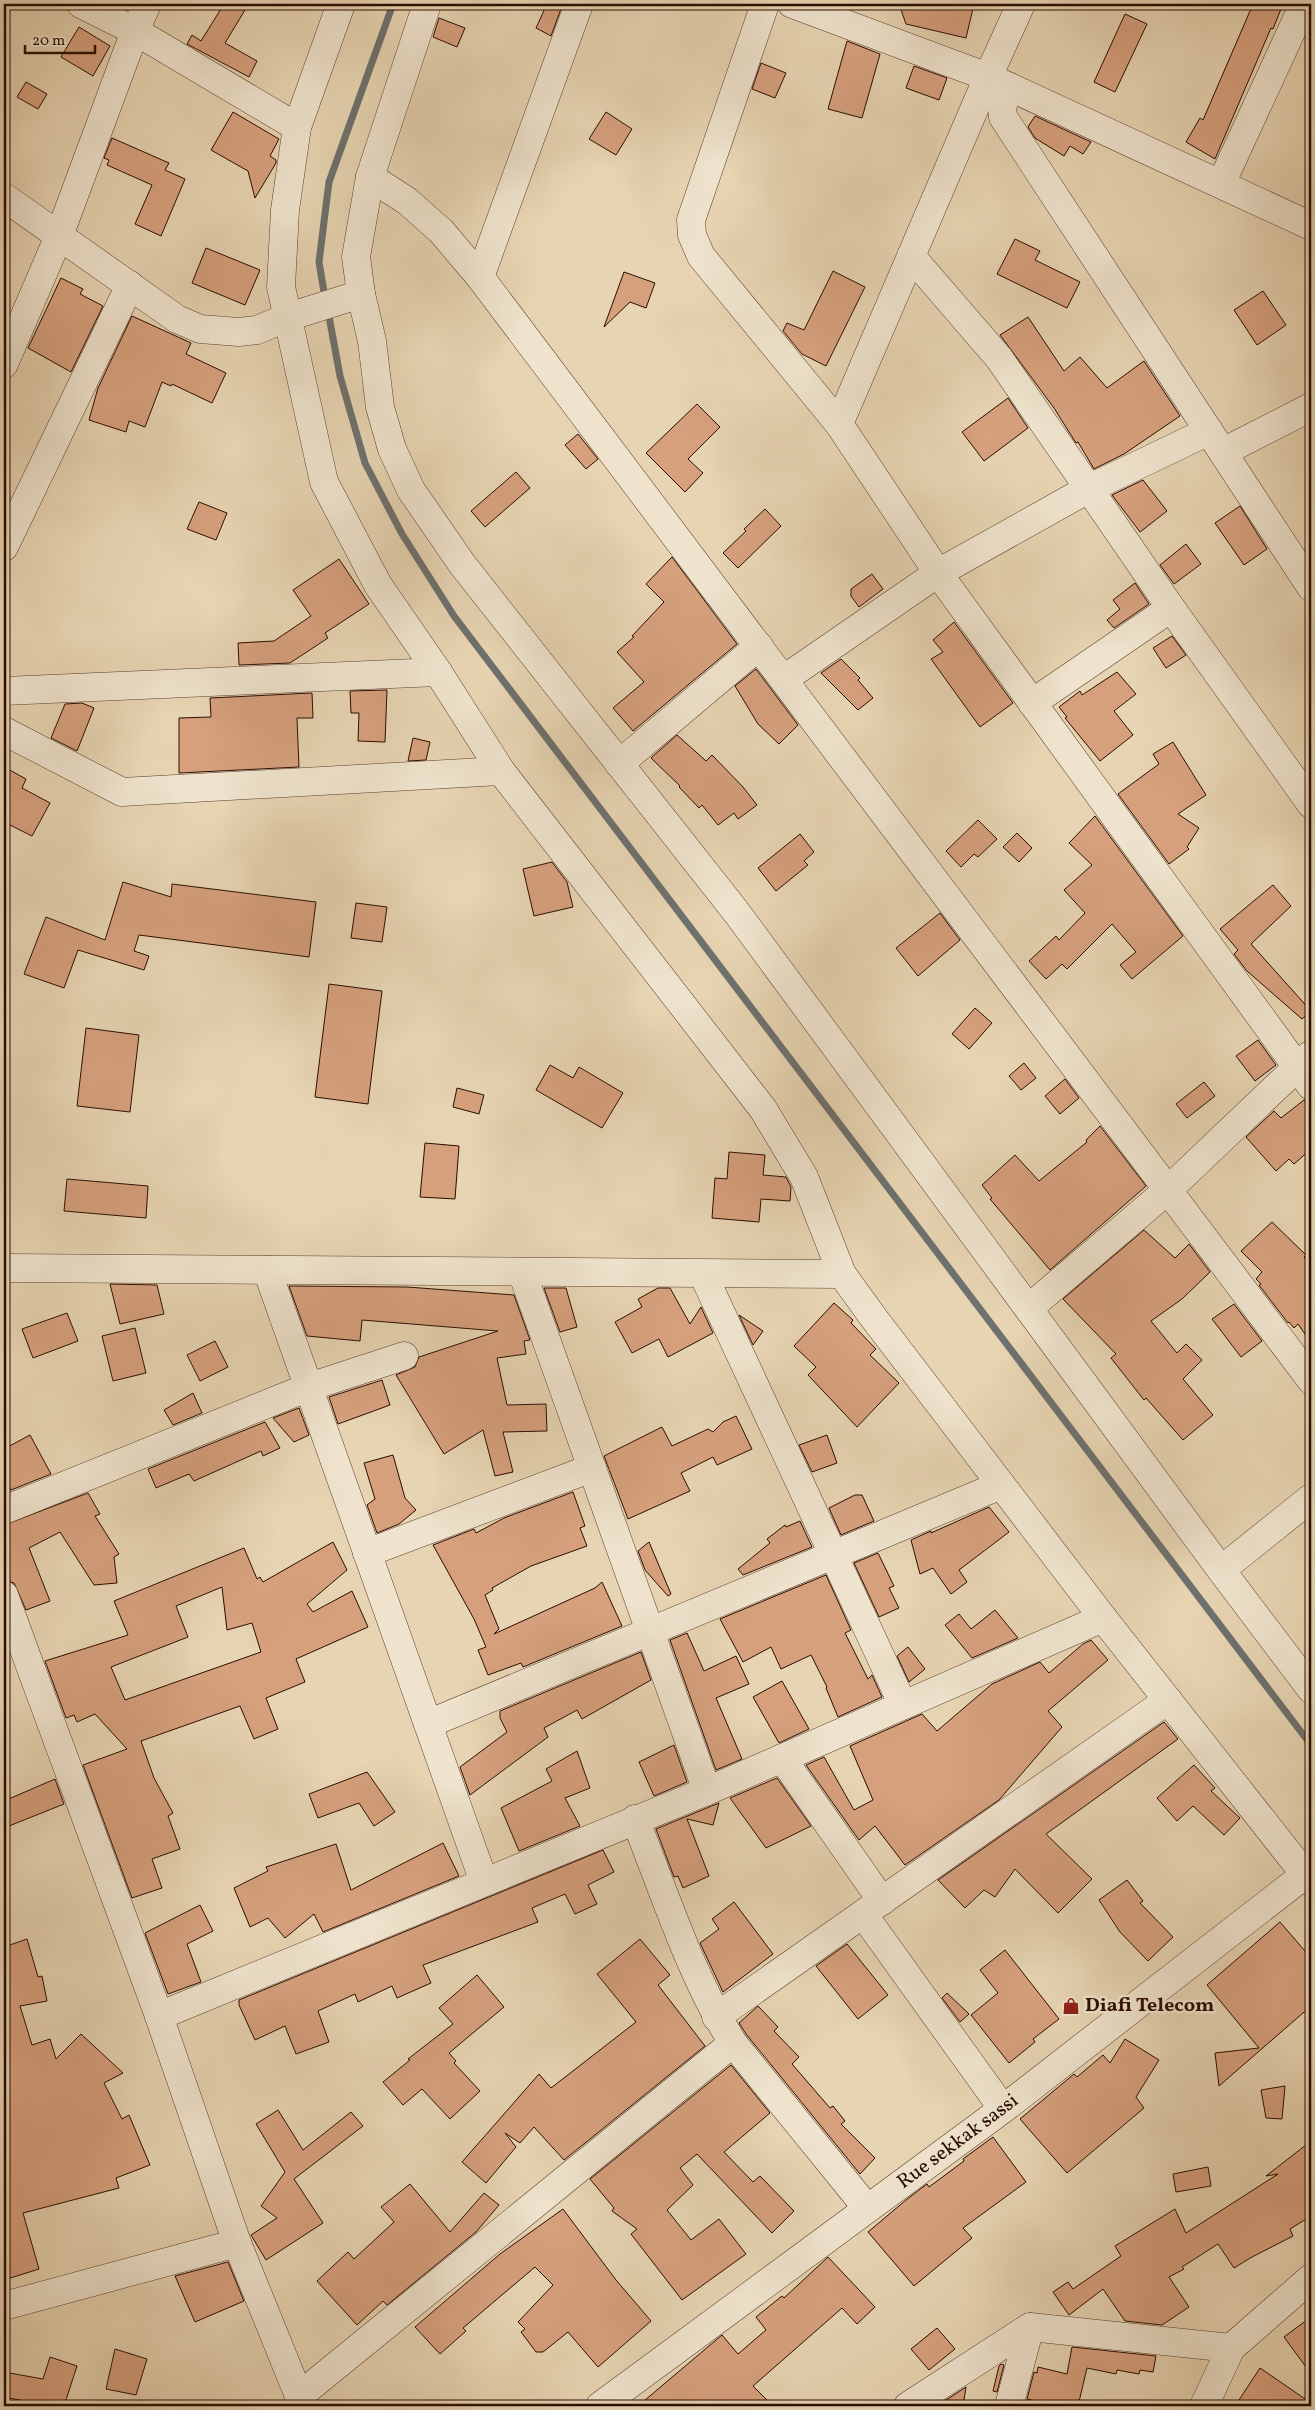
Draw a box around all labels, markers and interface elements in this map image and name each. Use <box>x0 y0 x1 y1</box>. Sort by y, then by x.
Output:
scale bar <box>25 22 95 54</box>
text: 20 m <box>32 31 65 52</box>
place label: Diafi Telecom <box>1085 1992 1214 2020</box>
shop icon: Diafi Telecom <box>1061 1996 1081 2016</box>
street label: Rue sekkak sassi <box>892 2088 1025 2196</box>

